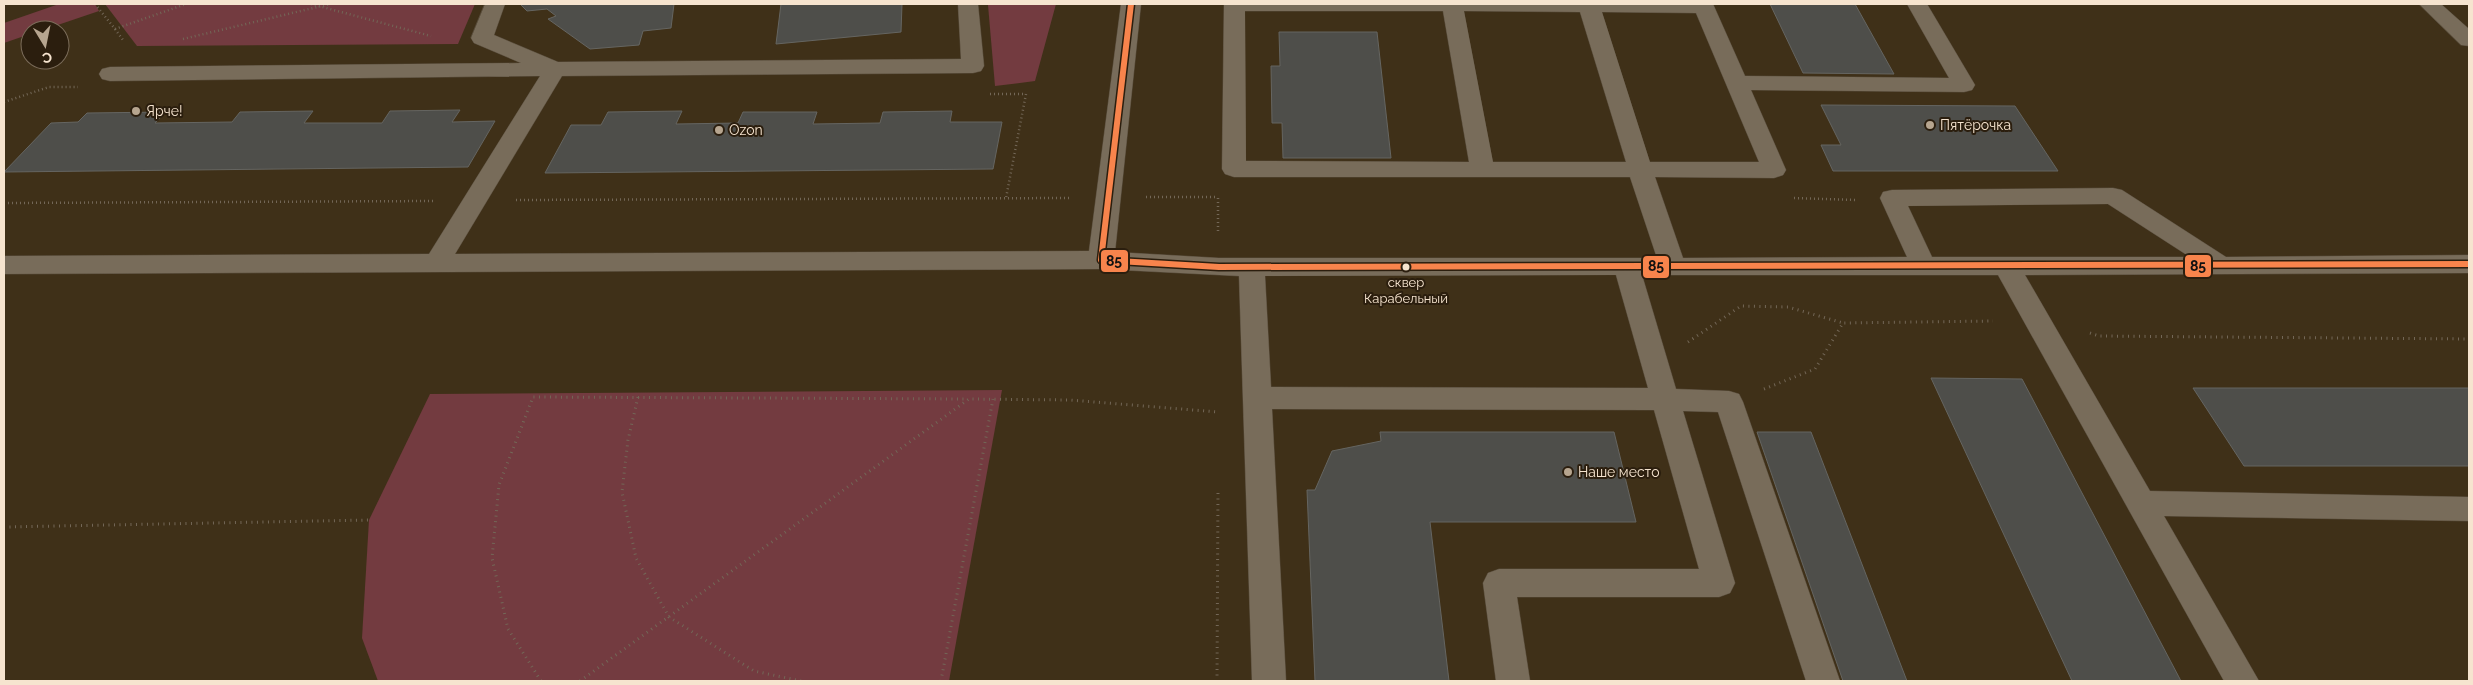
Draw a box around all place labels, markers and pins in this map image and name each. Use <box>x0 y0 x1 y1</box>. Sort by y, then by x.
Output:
place label: Ярче! <box>146 103 183 119</box>
marker: Ярче! <box>130 105 142 117</box>
place label: Пятёрочка <box>1940 117 2011 133</box>
marker: Пятёрочка <box>1924 119 1936 131</box>
place label: Ozon <box>729 122 763 138</box>
marker: Ozon <box>713 124 725 136</box>
marker: сквер Карабельный <box>1401 262 1411 272</box>
place label: сквер Карабельный <box>1364 275 1448 306</box>
place label: Наше место <box>1578 464 1660 480</box>
marker: Наше место <box>1562 466 1574 478</box>

